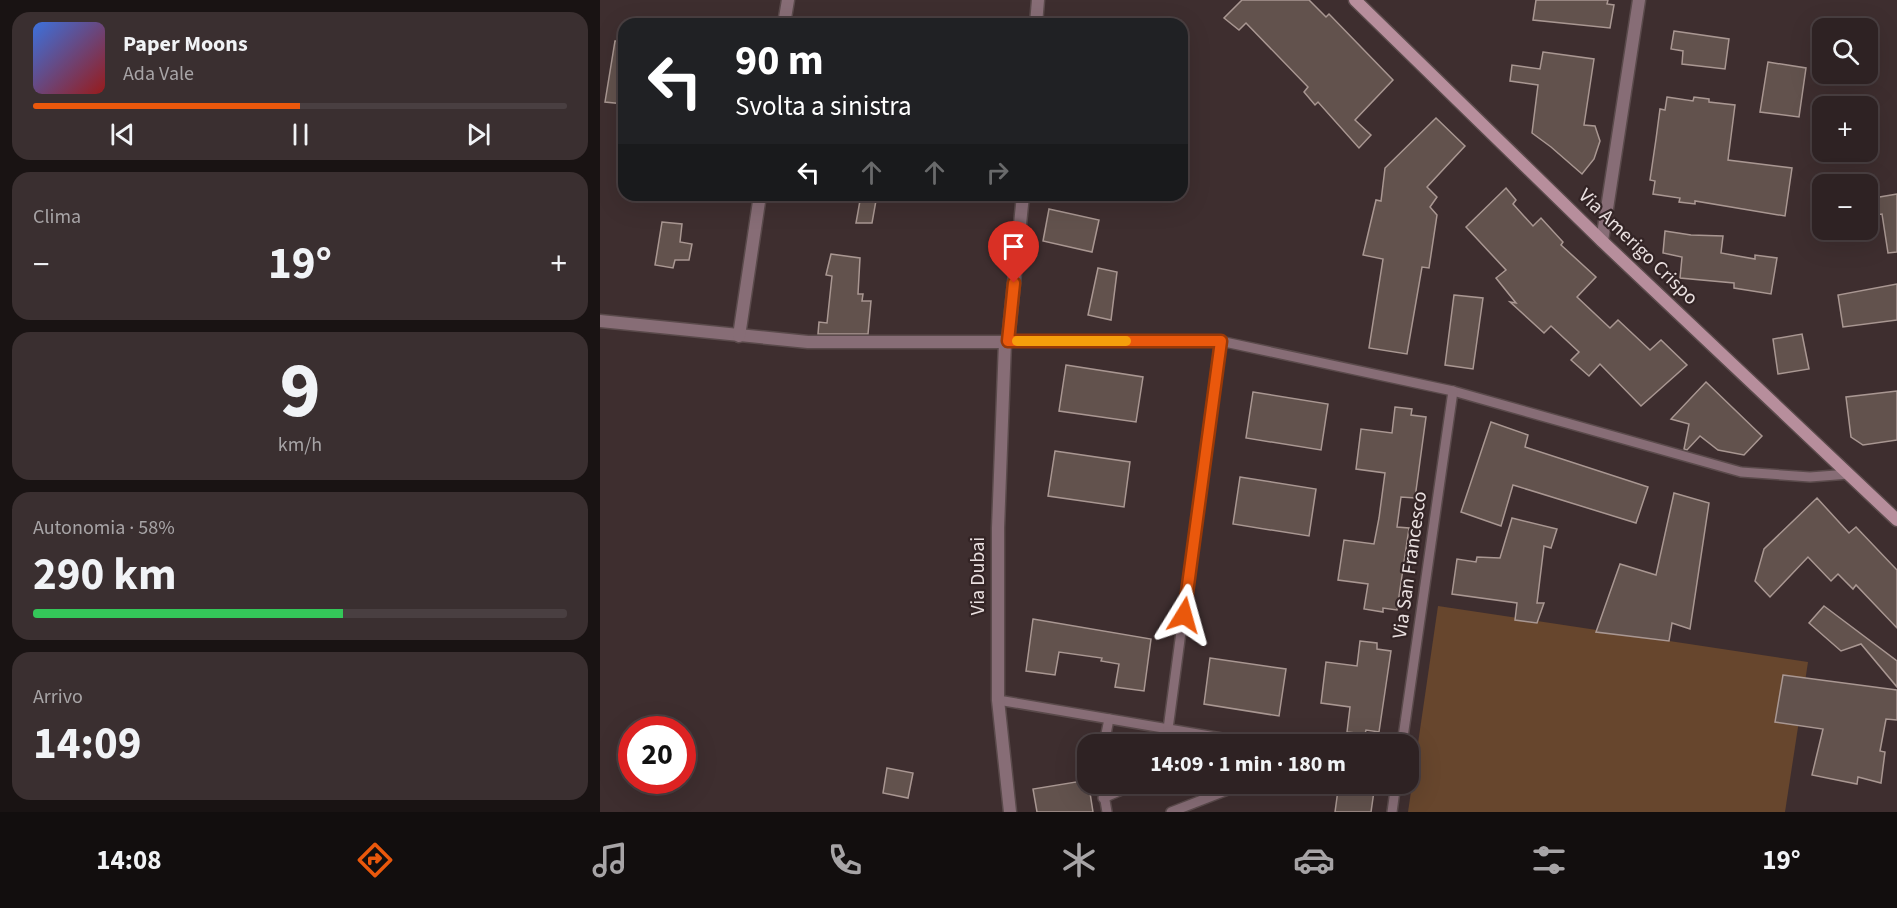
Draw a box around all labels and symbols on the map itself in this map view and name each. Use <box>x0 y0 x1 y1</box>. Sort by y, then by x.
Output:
street label: Via Amerigo Crispo <box>1572 182 1704 312</box>
pin <box>988 221 1039 283</box>
street label: Via San Francesco <box>1386 490 1434 640</box>
street label: Via Dubai <box>964 537 992 615</box>
position arrow <box>1152 583 1216 647</box>
speed limit sign: 20 <box>618 716 696 794</box>

